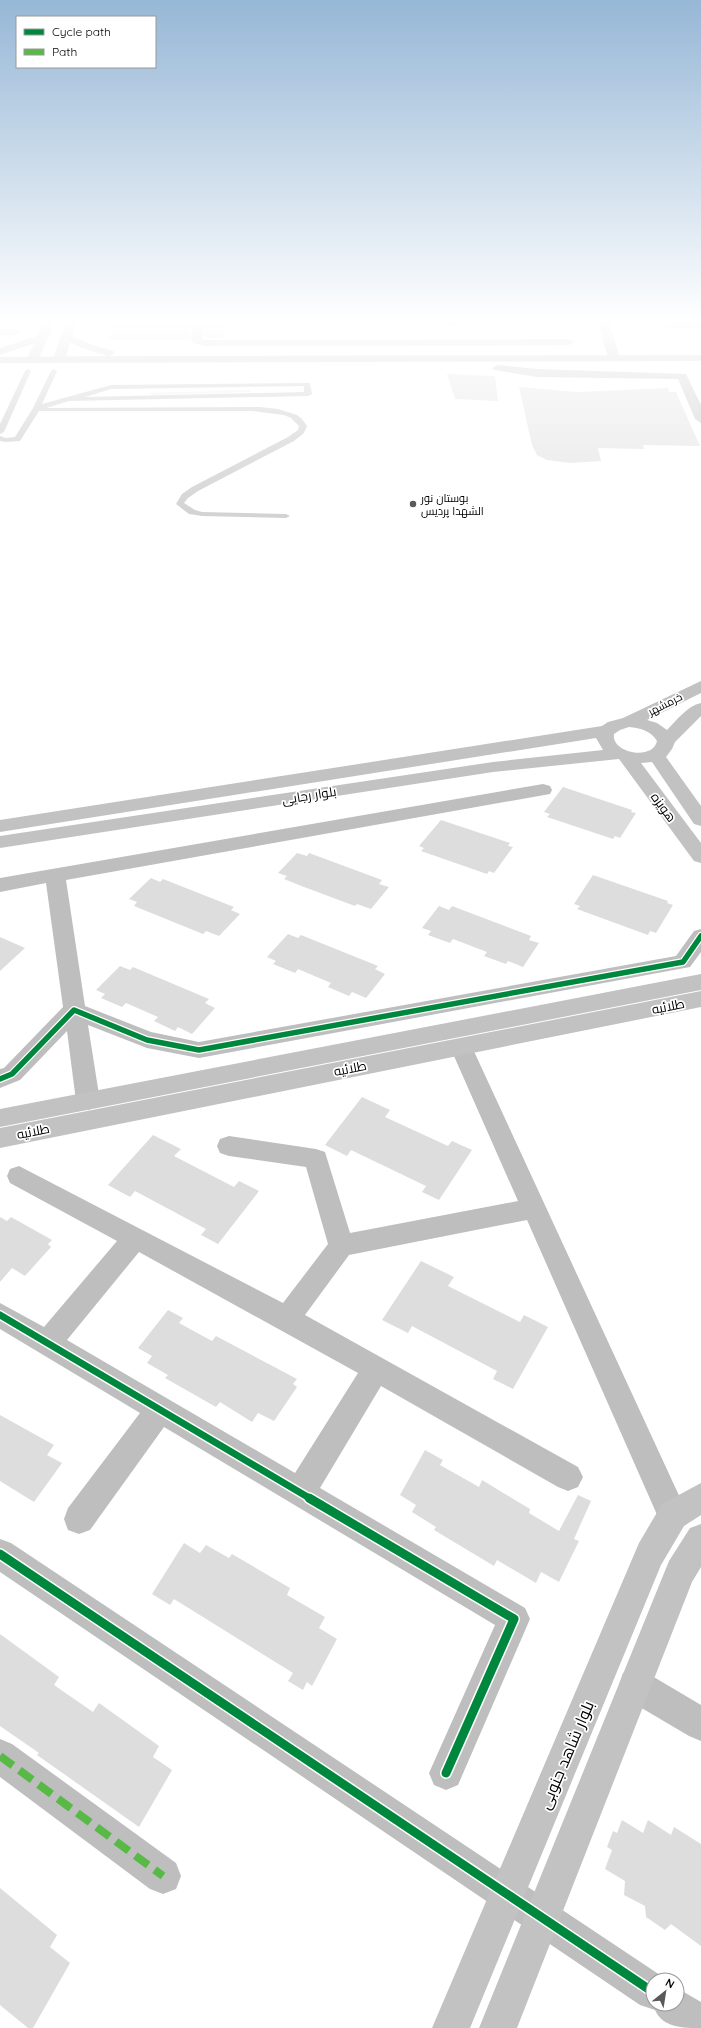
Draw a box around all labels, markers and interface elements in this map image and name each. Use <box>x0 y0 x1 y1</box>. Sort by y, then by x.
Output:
legend <box>16 16 156 68</box>
text: Cycle path <box>52 24 111 39</box>
text: Path <box>52 44 77 59</box>
place label: بوستان نور الشهدا پردیس <box>420 491 484 518</box>
marker: بوستان نور الشهدا پردیس <box>408 499 418 509</box>
street label: خرمشهر <box>645 689 684 719</box>
street label: بلوار رجایی <box>281 783 337 807</box>
street label: هویزه <box>648 789 680 825</box>
street label: طلائیه <box>650 995 686 1017</box>
street label: طلائیه <box>332 1057 368 1079</box>
street label: طلائیه <box>15 1120 51 1142</box>
street label: بلوار شاهد جنوبی <box>534 1698 599 1813</box>
north arrow <box>645 1972 685 2012</box>
text: N <box>663 1975 677 1991</box>

